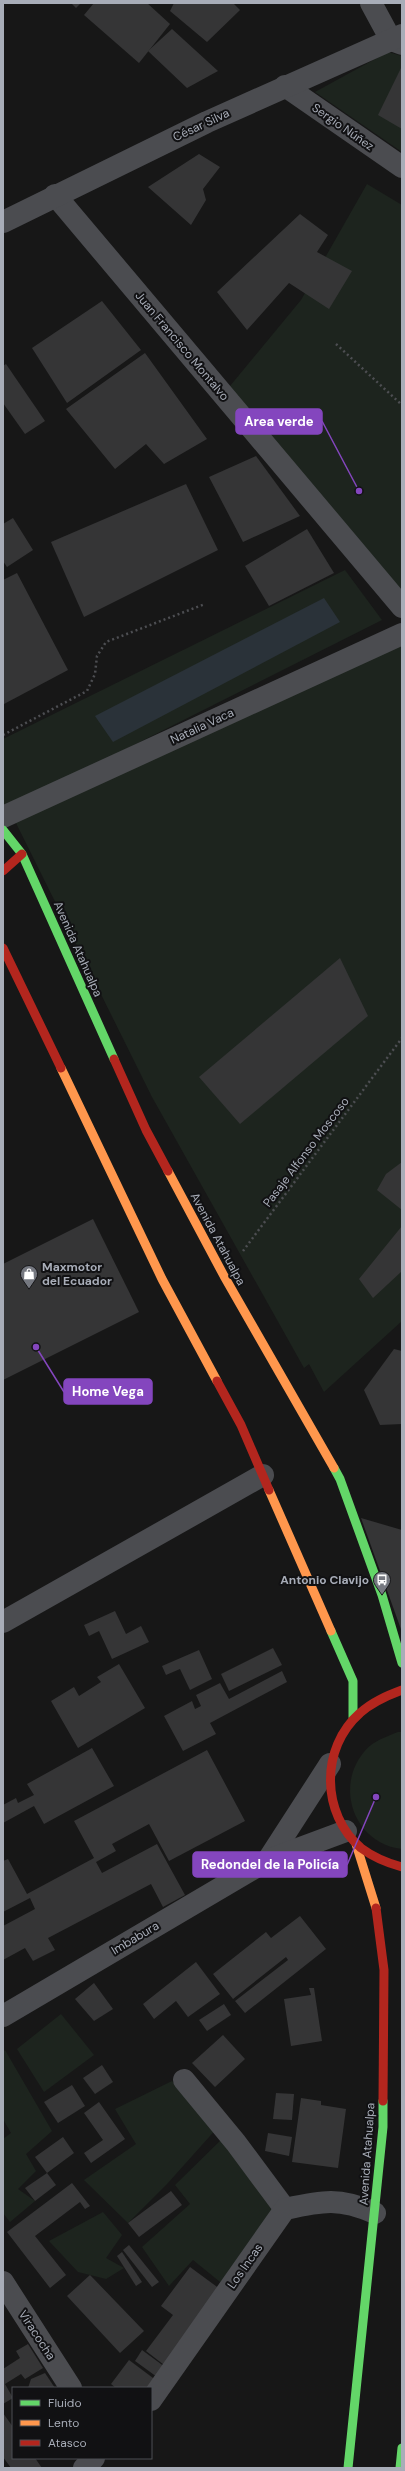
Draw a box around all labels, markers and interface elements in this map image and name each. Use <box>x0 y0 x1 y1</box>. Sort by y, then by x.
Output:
street label: Sergio Núñez <box>309 100 377 154</box>
street label: César Silva <box>170 105 232 145</box>
street label: Juan Francisco Montalvo <box>132 288 232 404</box>
callout: Area verde <box>236 409 322 434</box>
text: Area verde <box>244 413 314 430</box>
street label: Natalia Vaca <box>168 704 236 748</box>
street label: Avenida Atahualpa <box>50 899 106 999</box>
street label: Pasaje Alfonso Moscoso <box>259 1094 353 1210</box>
street label: Avenida Atahualpa <box>187 1190 249 1288</box>
place label: Maxmotor del Ecuador <box>42 1259 112 1289</box>
shop icon: Maxmotor del Ecuador <box>19 1264 39 1289</box>
callout: Home Vega <box>64 1379 152 1404</box>
text: Home Vega <box>72 1383 144 1400</box>
bus stop icon: Antonio Clavijo <box>372 1570 392 1595</box>
place label: Antonio Clavijo <box>280 1572 369 1588</box>
callout: Redondel de la Policía <box>193 1852 347 1877</box>
text: Redondel de la Policía <box>201 1856 339 1873</box>
street label: Imbabura <box>108 1918 162 1958</box>
street label: Avenida Atahualpa <box>355 2102 379 2206</box>
street label: Los Incas <box>224 2240 266 2292</box>
street label: Viracocha <box>15 2307 59 2363</box>
legend <box>12 2387 152 2459</box>
text: Fluido <box>48 2395 82 2411</box>
text: Lento <box>48 2415 79 2431</box>
text: Atasco <box>48 2435 87 2451</box>

